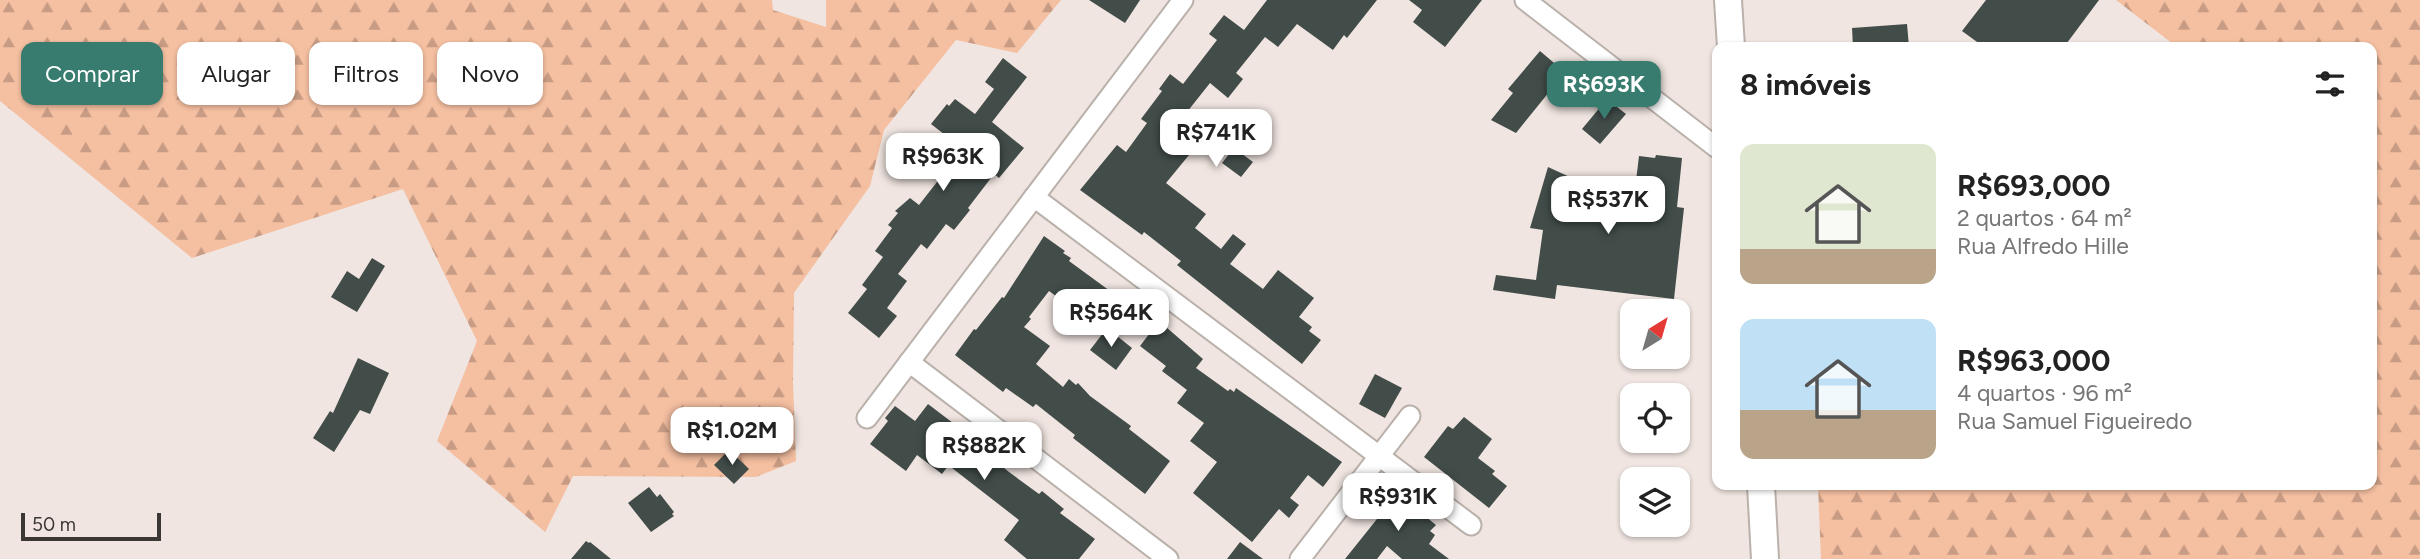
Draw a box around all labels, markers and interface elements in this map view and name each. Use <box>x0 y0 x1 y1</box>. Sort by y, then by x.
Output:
chip: Comprar <box>21 42 163 105</box>
chip: Alugar <box>177 42 295 105</box>
chip: Filtros <box>309 42 423 105</box>
chip: Novo <box>437 42 543 105</box>
pin: R$693K <box>1547 61 1661 121</box>
icon: filters <box>2311 65 2349 103</box>
text: 8 imóveis <box>1740 66 1871 103</box>
text: R$693K <box>1563 70 1645 98</box>
pin: R$741K <box>1159 110 1273 169</box>
text: R$741K <box>1176 118 1256 146</box>
pin: R$963K <box>886 134 1000 193</box>
text: R$963K <box>902 142 984 170</box>
text: R$693,000 <box>1957 167 2110 204</box>
icon: home <box>1796 172 1880 256</box>
pin: R$537K <box>1551 176 1665 236</box>
text: R$537K <box>1567 185 1649 213</box>
text: 2 quartos · 64 m² <box>1957 204 2132 232</box>
text: Rua Alfredo Hille <box>1957 232 2129 260</box>
pin: R$564K <box>1054 290 1168 349</box>
text: R$564K <box>1069 298 1153 326</box>
north arrow <box>1620 299 1690 369</box>
map controls <box>1620 299 1690 537</box>
text: R$963,000 <box>1957 342 2110 379</box>
icon: home <box>1796 347 1880 431</box>
text: 4 quartos · 96 m² <box>1957 379 2132 407</box>
button: locate <box>1620 383 1690 453</box>
pin: R$1.02M <box>667 407 797 467</box>
text: Rua Samuel Figueiredo <box>1957 407 2192 435</box>
text: R$1.02M <box>687 416 777 444</box>
pin: R$882K <box>927 422 1041 482</box>
text: R$882K <box>942 431 1026 459</box>
button: layers <box>1620 467 1690 537</box>
pin: R$931K <box>1341 474 1455 533</box>
text: R$931K <box>1359 482 1437 510</box>
scale bar <box>21 510 161 542</box>
text: 50 m <box>32 513 76 536</box>

